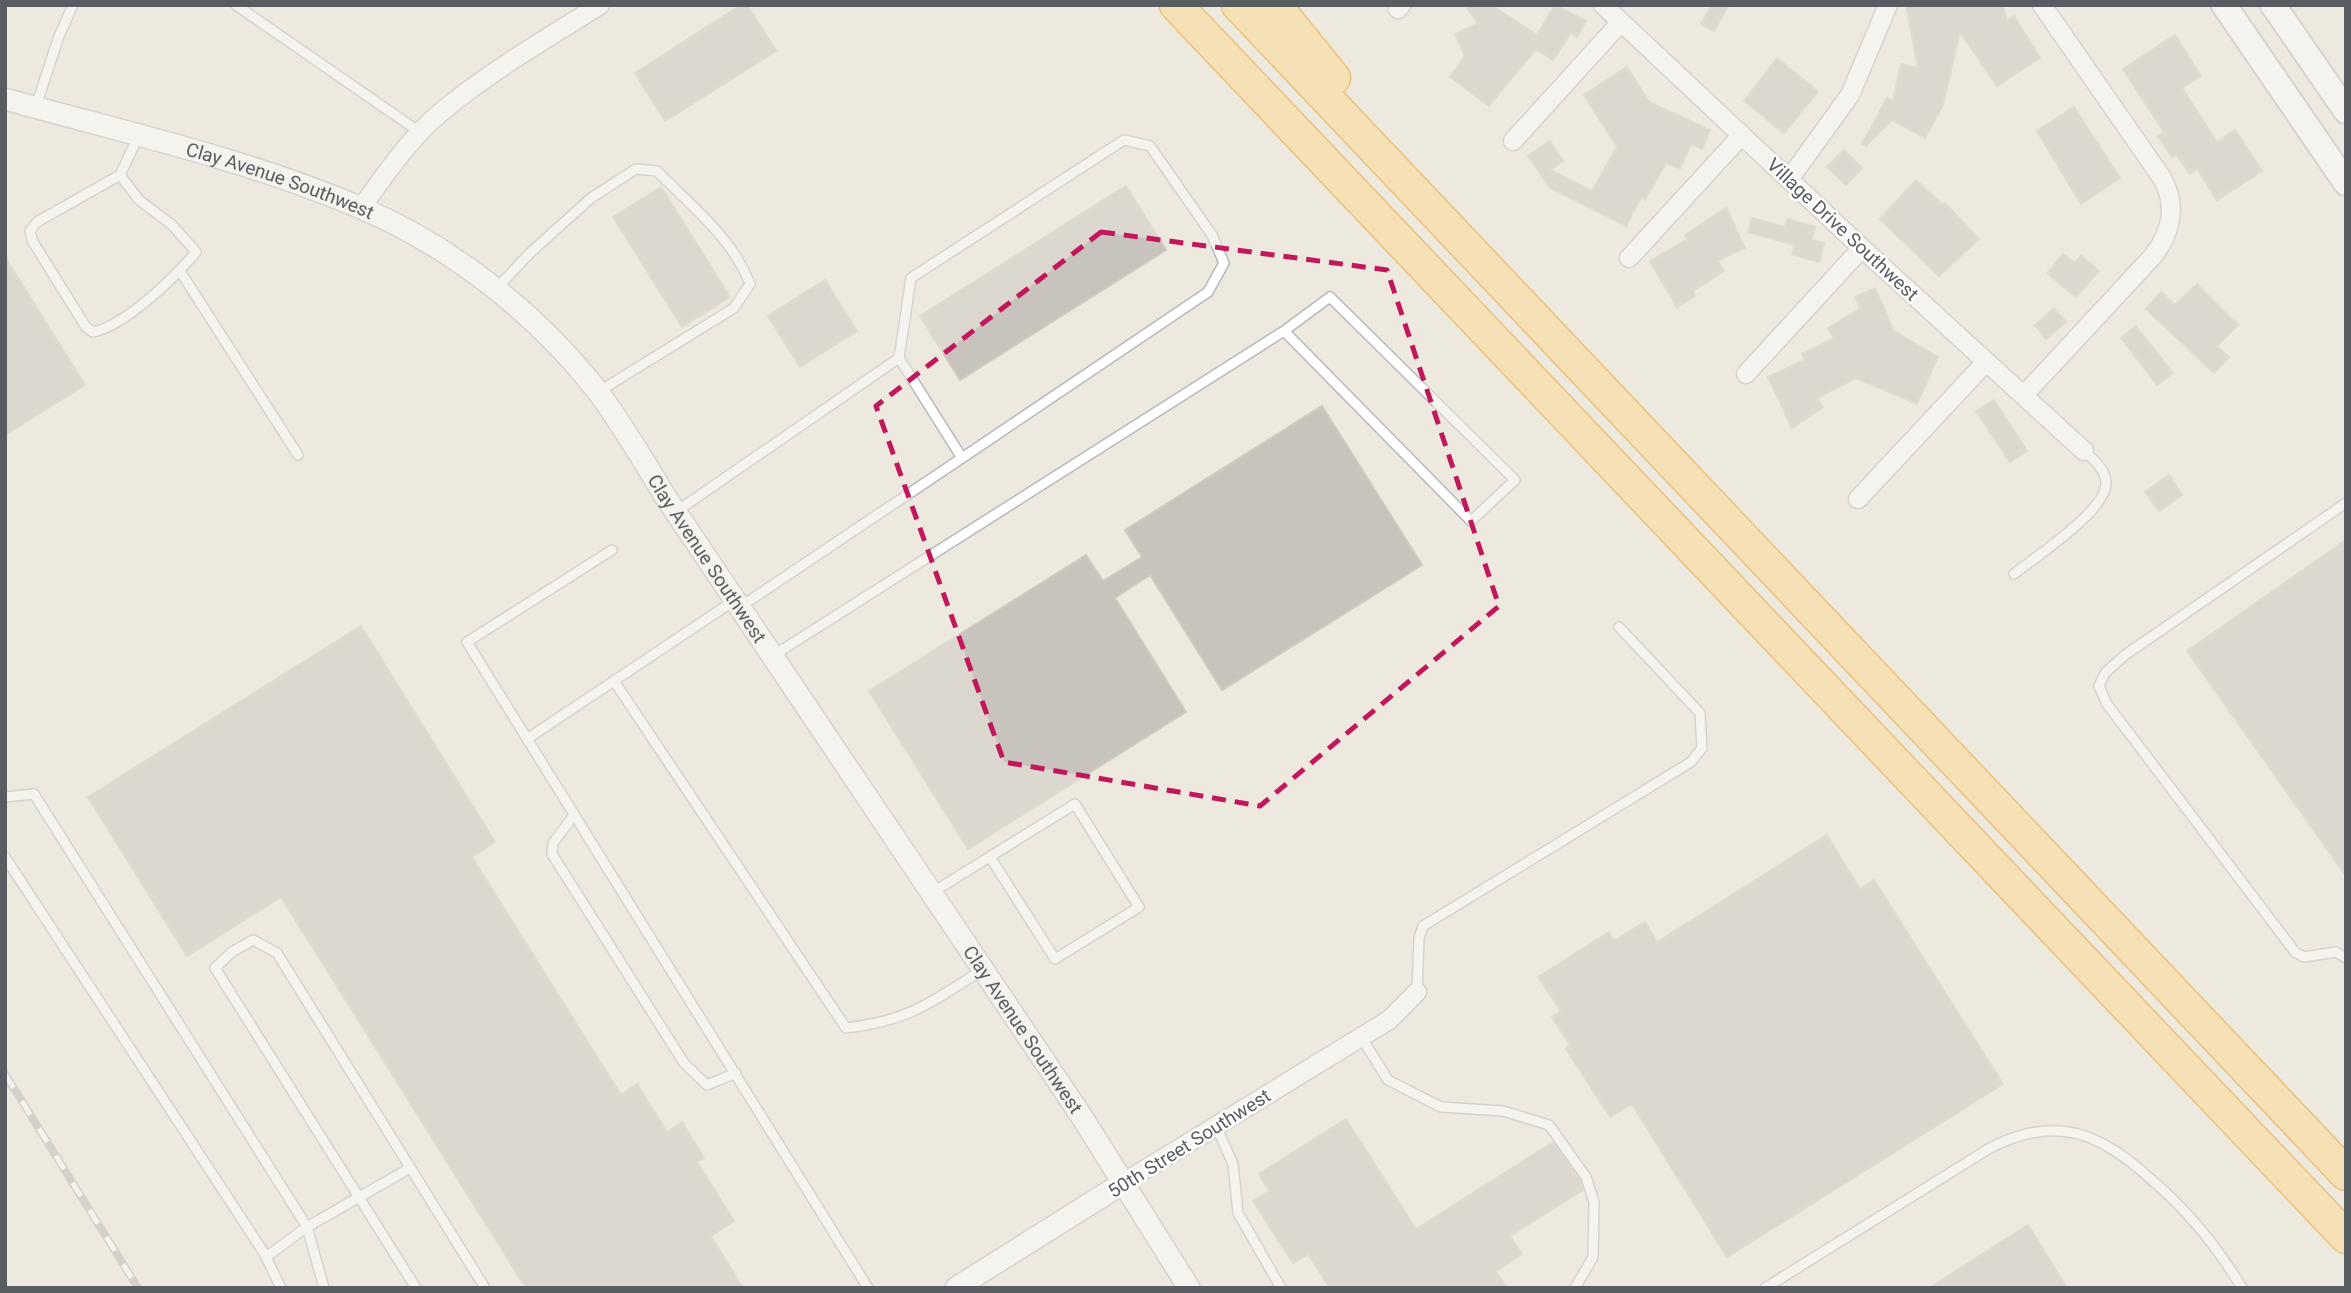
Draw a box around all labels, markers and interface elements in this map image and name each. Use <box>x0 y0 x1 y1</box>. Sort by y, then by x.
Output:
street label: Clay Avenue Southwest <box>183 138 378 224</box>
street label: Village Drive Southwest <box>1762 153 1923 306</box>
street label: Clay Avenue Southwest <box>643 470 771 647</box>
street label: Clay Avenue Southwest <box>958 941 1087 1118</box>
street label: 50th Street Southwest <box>1104 1084 1275 1203</box>

